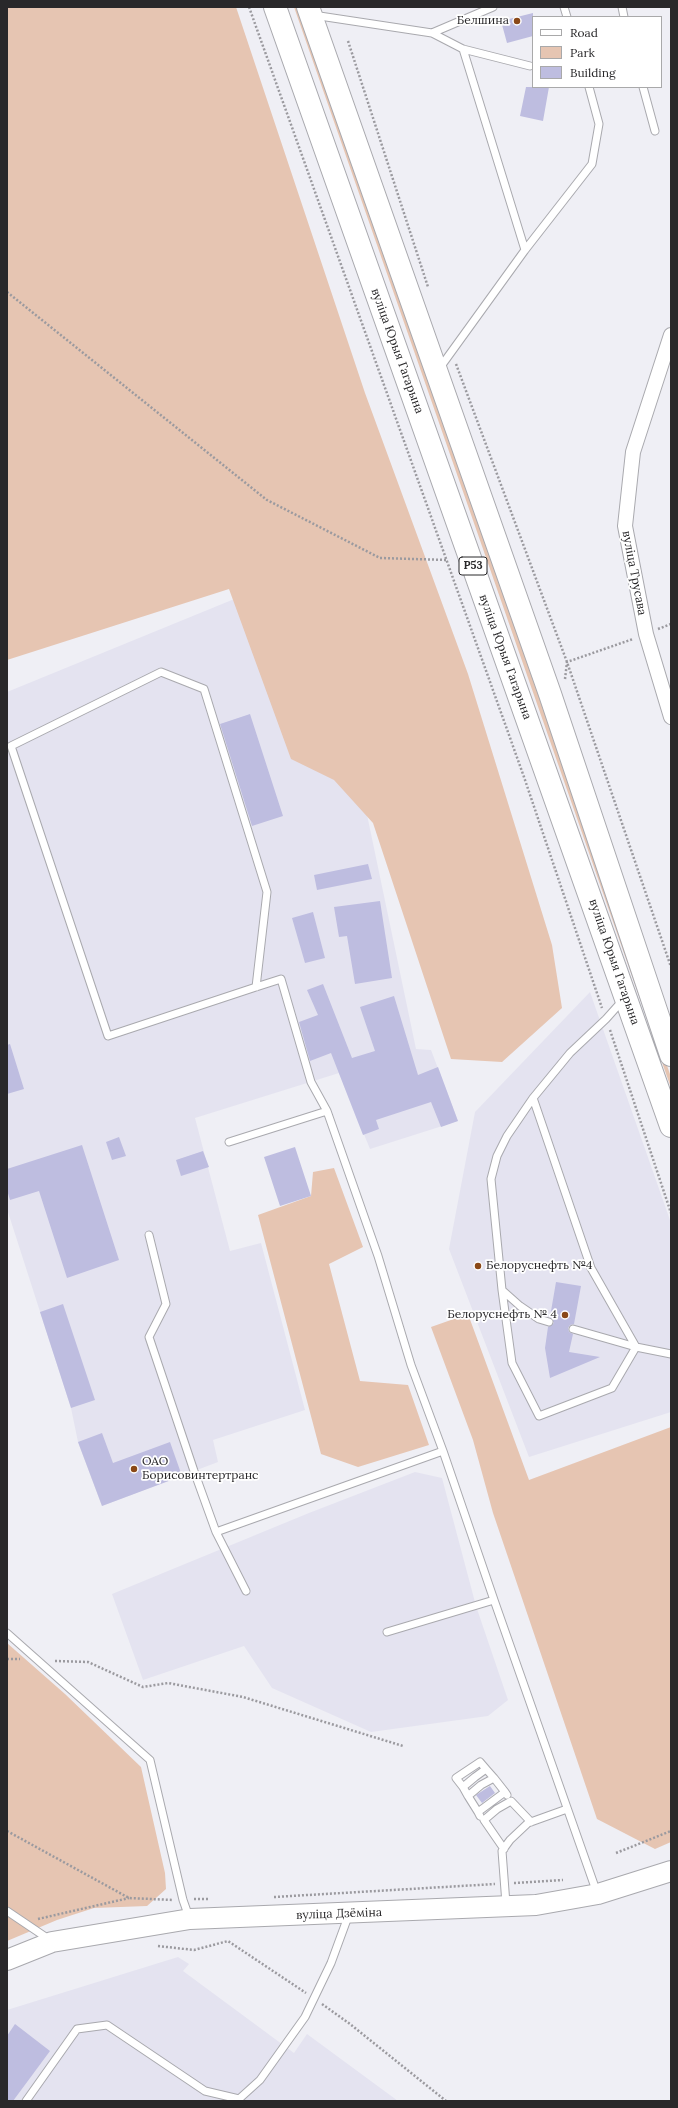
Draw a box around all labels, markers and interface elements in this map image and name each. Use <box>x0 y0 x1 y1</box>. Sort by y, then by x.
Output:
place label: Белшина <box>457 14 509 28</box>
marker: Белшина <box>512 16 522 26</box>
legend <box>532 16 662 88</box>
text: Road <box>570 25 598 40</box>
text: Park <box>570 45 595 60</box>
text: Building <box>570 65 616 80</box>
street label: вуліца Юрыя Гагарына <box>368 286 426 416</box>
street label: вуліца Трусава <box>619 530 649 616</box>
road number: Р53 <box>459 557 487 575</box>
street label: вуліца Юрыя Гагарына <box>476 592 534 722</box>
street label: вуліца Юрыя Гагарына <box>586 897 642 1027</box>
place label: Белоруснефть №4 <box>486 1259 593 1273</box>
marker: Белоруснефть №4 <box>473 1261 483 1271</box>
place label: Белоруснефть № 4 <box>447 1308 557 1322</box>
marker: Белоруснефть № 4 <box>560 1310 570 1320</box>
place label: ОАО Борисовинтертранс <box>142 1455 259 1483</box>
marker: ОАО Борисовинтертранс <box>129 1464 139 1474</box>
street label: вуліца Дзёміна <box>296 1905 382 1923</box>

